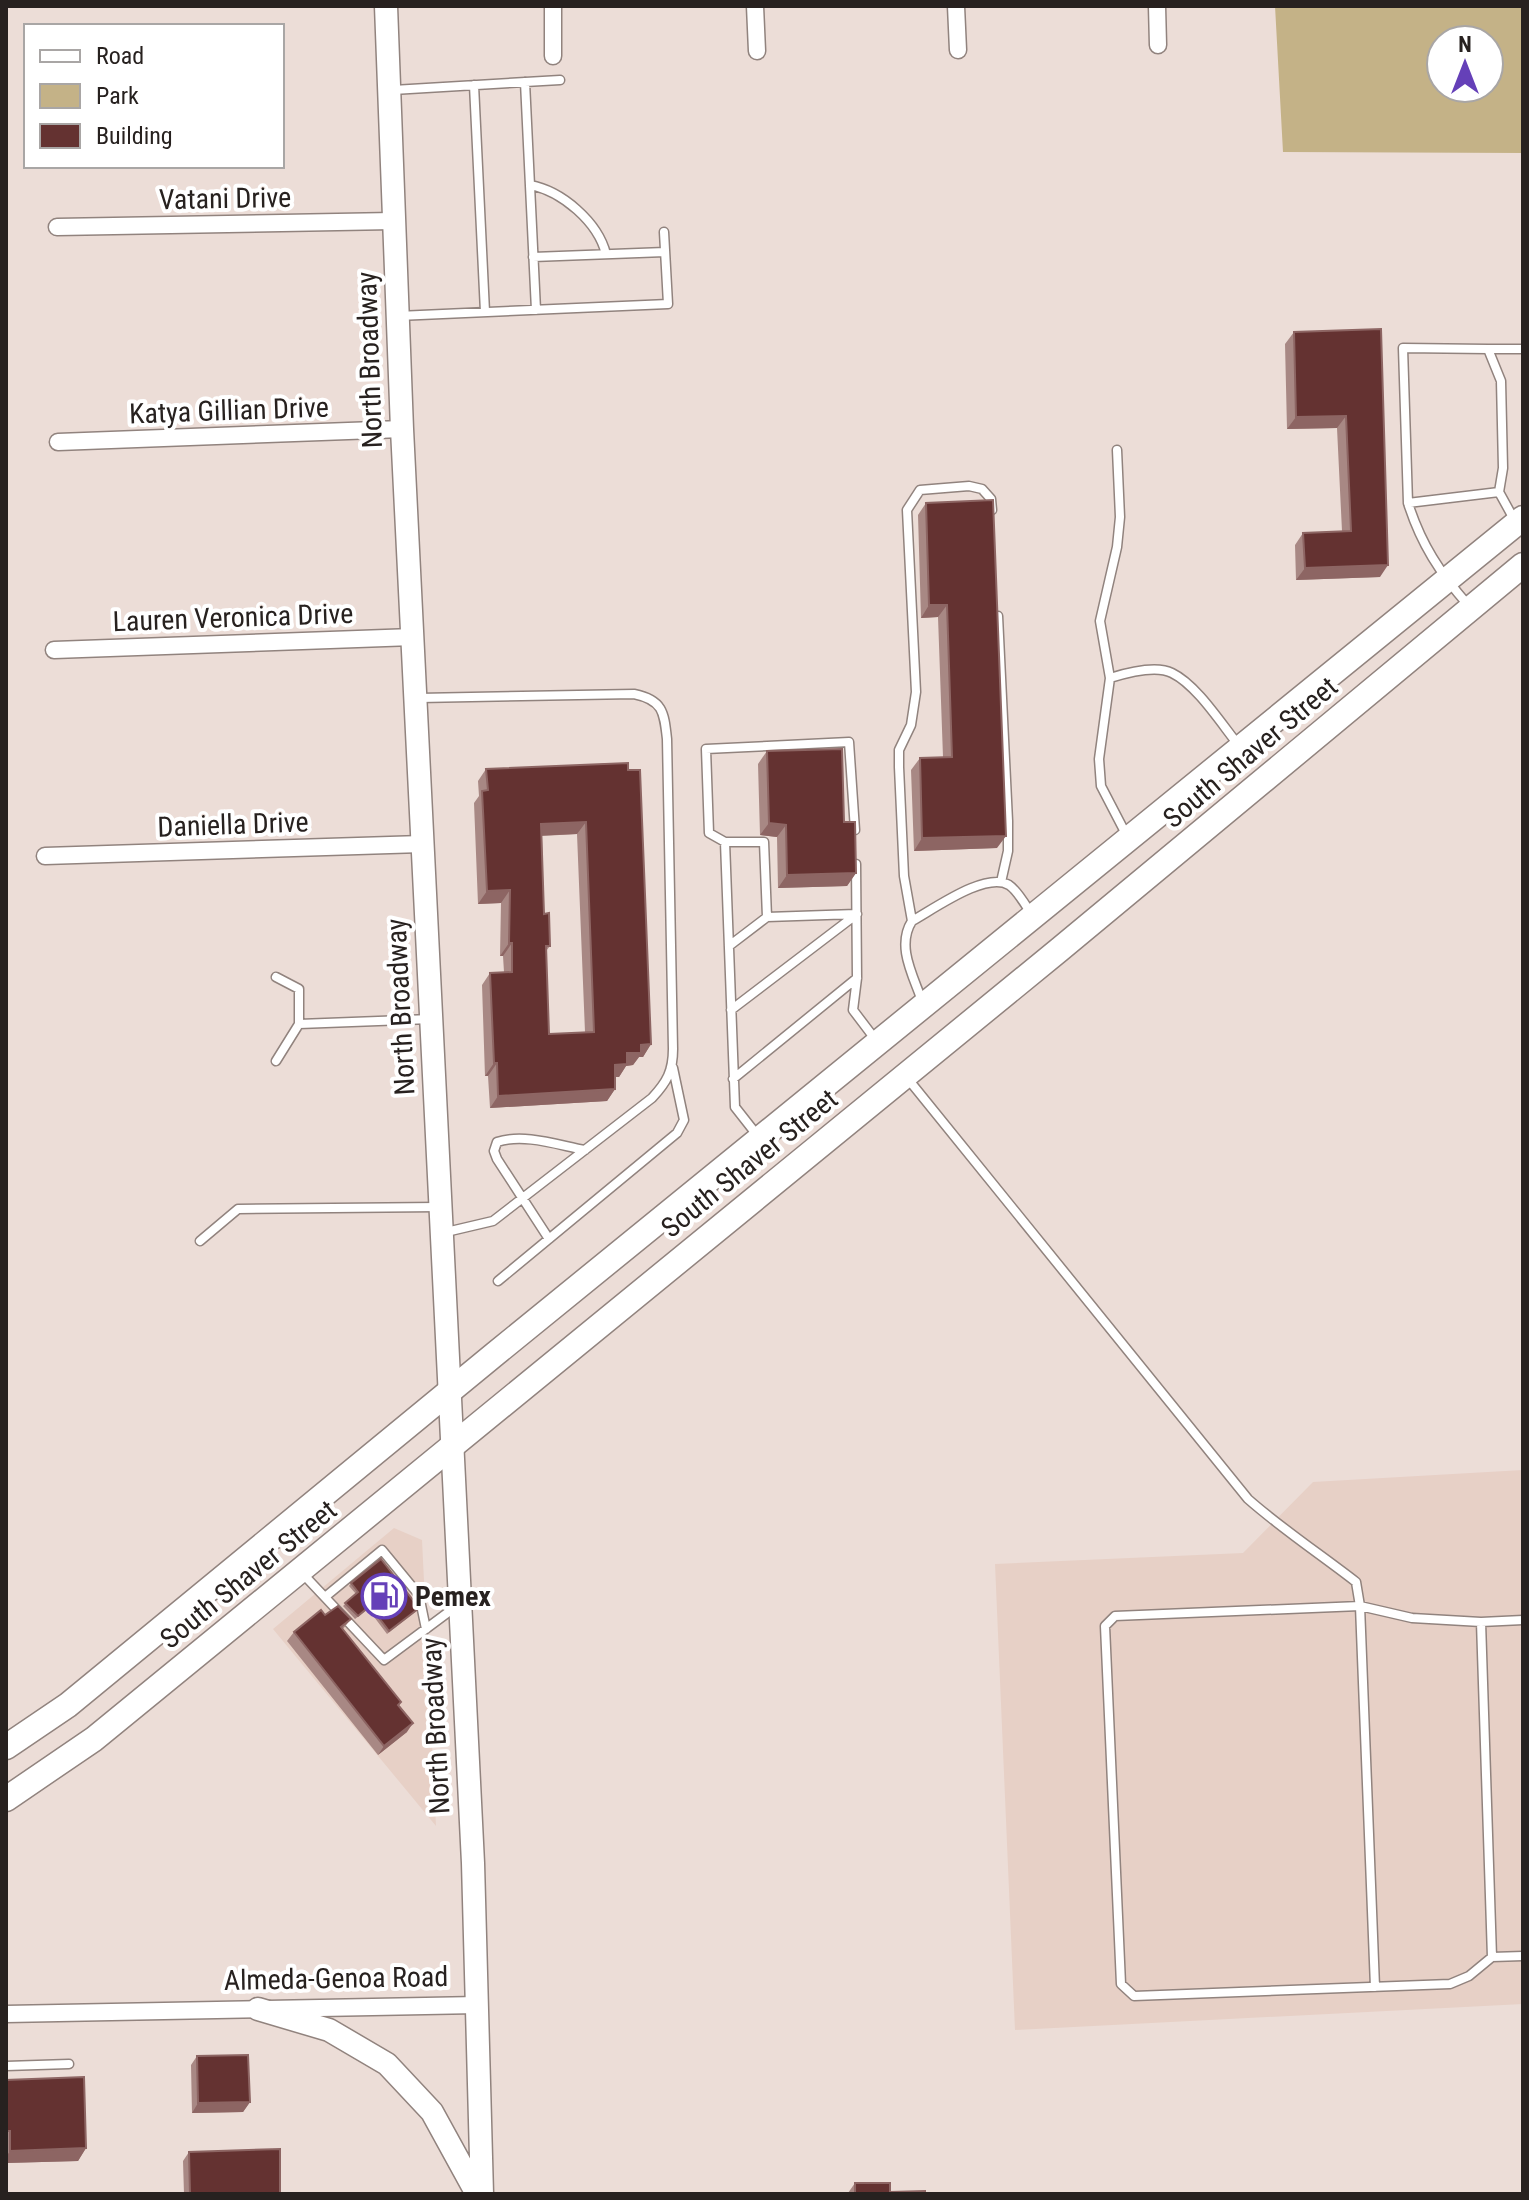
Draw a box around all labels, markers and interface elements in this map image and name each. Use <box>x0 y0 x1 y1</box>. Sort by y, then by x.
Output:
legend <box>24 24 284 168</box>
north arrow <box>1425 24 1505 104</box>
text: N <box>1458 32 1472 57</box>
text: Road <box>96 42 144 70</box>
text: Park <box>96 82 139 110</box>
text: Building <box>96 122 173 150</box>
street label: Vatani Drive <box>159 181 292 216</box>
street label: North Broadway <box>350 271 389 449</box>
street label: Katya Gillian Drive <box>129 391 329 430</box>
street label: Lauren Veronica Drive <box>112 597 354 638</box>
street label: South Shaver Street <box>1157 670 1344 835</box>
street label: Daniella Drive <box>157 805 309 844</box>
street label: North Broadway <box>379 917 422 1096</box>
street label: South Shaver Street <box>655 1082 844 1245</box>
street label: South Shaver Street <box>154 1493 343 1656</box>
fuel station icon: Pemex <box>360 1572 408 1620</box>
place label: Pemex <box>415 1580 491 1613</box>
street label: North Broadway <box>414 1636 457 1815</box>
street label: Almeda-Genoa Road <box>224 1960 448 1997</box>

